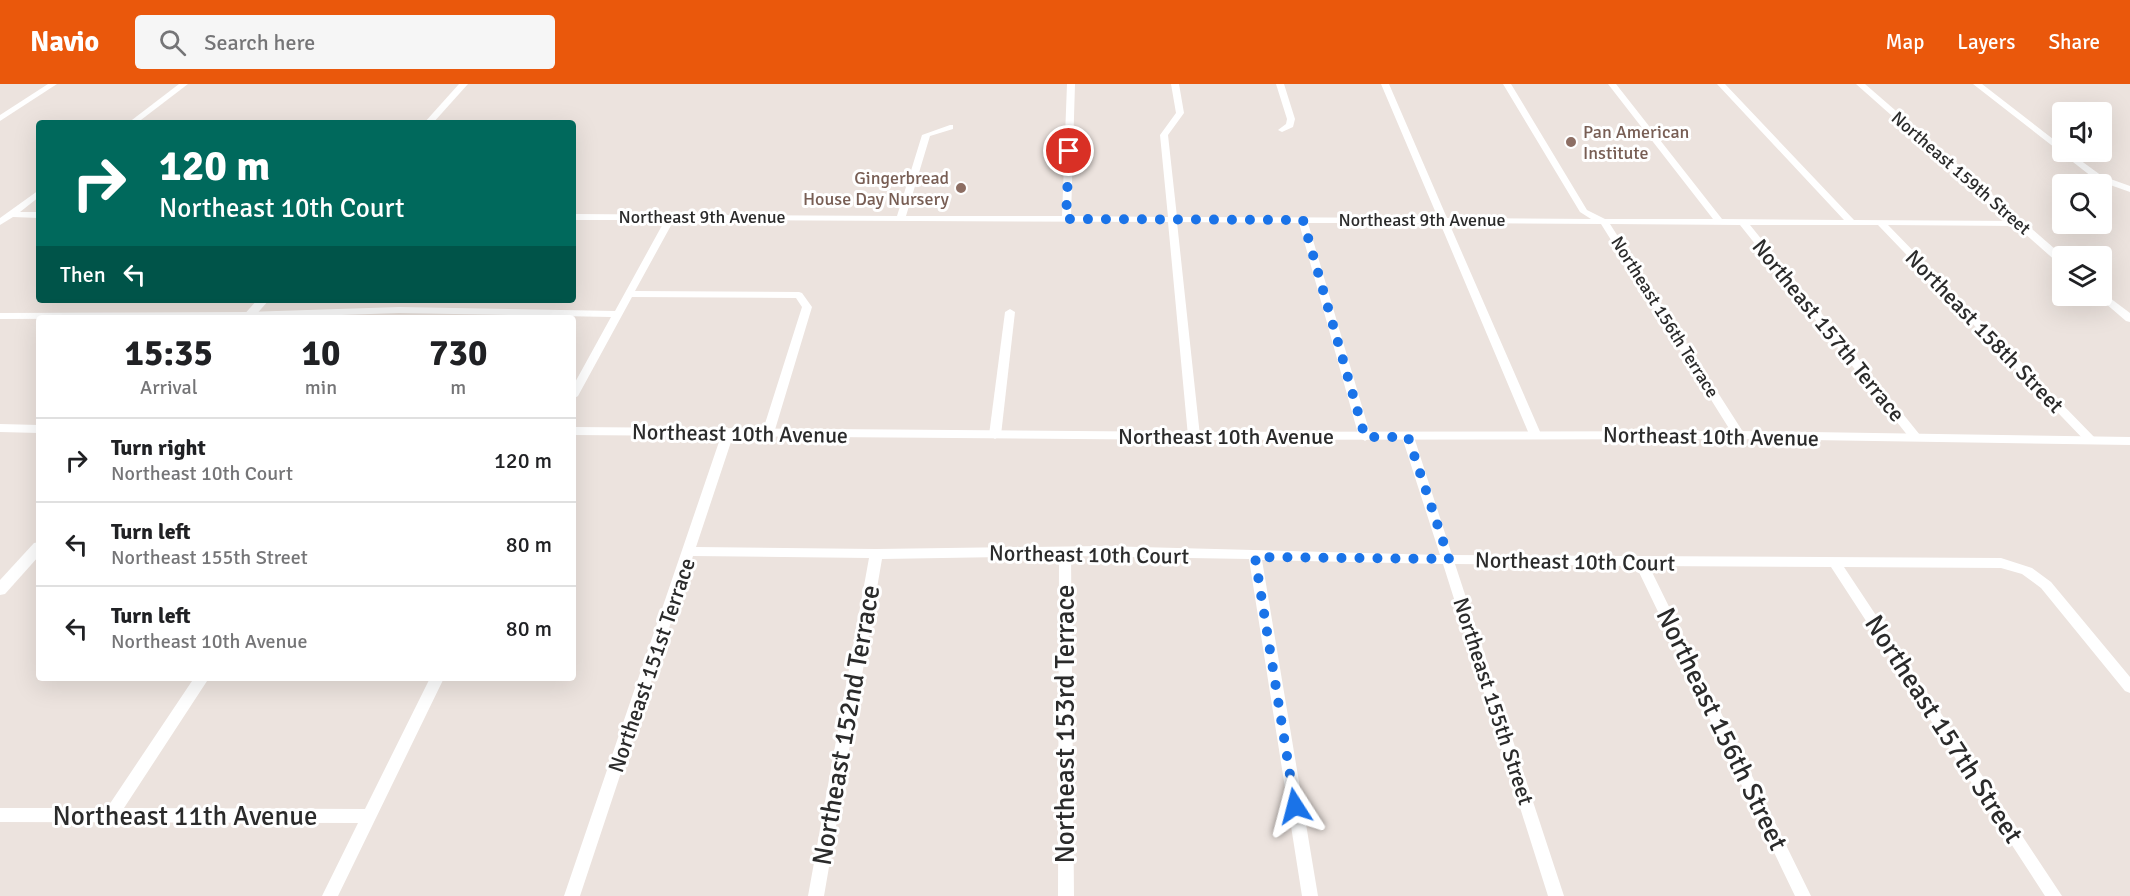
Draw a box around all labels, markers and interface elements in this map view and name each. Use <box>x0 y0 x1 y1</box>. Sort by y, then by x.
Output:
search box <box>135 15 555 69</box>
text: Navio <box>30 25 99 59</box>
icon: search <box>156 26 189 59</box>
text: Search here <box>204 29 315 56</box>
text: Map <box>1886 29 1924 55</box>
text: Layers <box>1957 29 2015 55</box>
text: Share <box>2048 29 2100 55</box>
map controls <box>2052 102 2112 306</box>
button: sound <box>2052 102 2112 162</box>
street label: Northeast 159th Street <box>1887 107 2035 239</box>
place label: Pan American Institute <box>1583 121 1689 164</box>
pin <box>1043 125 1094 176</box>
icon: arrive <box>1052 134 1085 167</box>
marker: Pan American Institute <box>1564 135 1578 149</box>
text: 120 m <box>159 141 270 192</box>
icon: right <box>60 144 138 222</box>
place label: Gingerbread House Day Nursery <box>803 167 950 210</box>
button: search <box>2052 174 2112 234</box>
marker: Gingerbread House Day Nursery <box>954 181 968 195</box>
text: Northeast 10th Court <box>159 192 405 225</box>
street label: Northeast 9th Avenue <box>618 206 786 228</box>
street label: Northeast 9th Avenue <box>1338 209 1506 231</box>
street label: Northeast 156th Terrace <box>1606 232 1724 402</box>
street label: Northeast 157th Terrace <box>1747 233 1911 427</box>
street label: Northeast 158th Street <box>1900 244 2070 419</box>
button: layers <box>2052 246 2112 306</box>
icon: left <box>118 258 151 291</box>
text: Then <box>60 261 106 288</box>
text: 15:35 <box>125 331 213 376</box>
text: 10 <box>302 331 340 376</box>
text: 730 <box>429 331 487 376</box>
text: Arrival <box>140 375 198 400</box>
text: min <box>305 375 337 400</box>
text: m <box>450 375 466 400</box>
street label: Northeast 10th Avenue <box>632 418 848 449</box>
street label: Northeast 10th Avenue <box>1603 421 1819 452</box>
street label: Northeast 10th Avenue <box>1118 423 1334 450</box>
text: Turn right <box>111 434 206 461</box>
icon: right <box>60 444 93 477</box>
text: 120 m <box>494 447 552 474</box>
text: Northeast 10th Court <box>111 461 293 486</box>
text: Turn left <box>111 518 191 545</box>
icon: left <box>60 528 93 561</box>
text: 80 m <box>506 531 552 558</box>
street label: Northeast 10th Court <box>989 539 1190 570</box>
text: Northeast 155th Street <box>111 545 308 570</box>
street label: Northeast 10th Court <box>1475 546 1676 577</box>
street label: Northeast 151st Terrace <box>602 554 701 776</box>
street label: Northeast 152nd Terrace <box>806 582 887 868</box>
street label: Northeast 153rd Terrace <box>1049 584 1082 864</box>
street label: Northeast 155th Street <box>1447 594 1540 809</box>
text: Turn left <box>111 602 191 629</box>
street label: Northeast 156th Street <box>1648 603 1795 856</box>
street label: Northeast 157th Street <box>1857 609 2030 850</box>
icon: left <box>60 612 93 645</box>
text: 80 m <box>506 615 552 642</box>
text: Northeast 10th Avenue <box>111 629 307 654</box>
position arrow <box>1263 774 1327 838</box>
street label: Northeast 11th Avenue <box>52 800 318 833</box>

